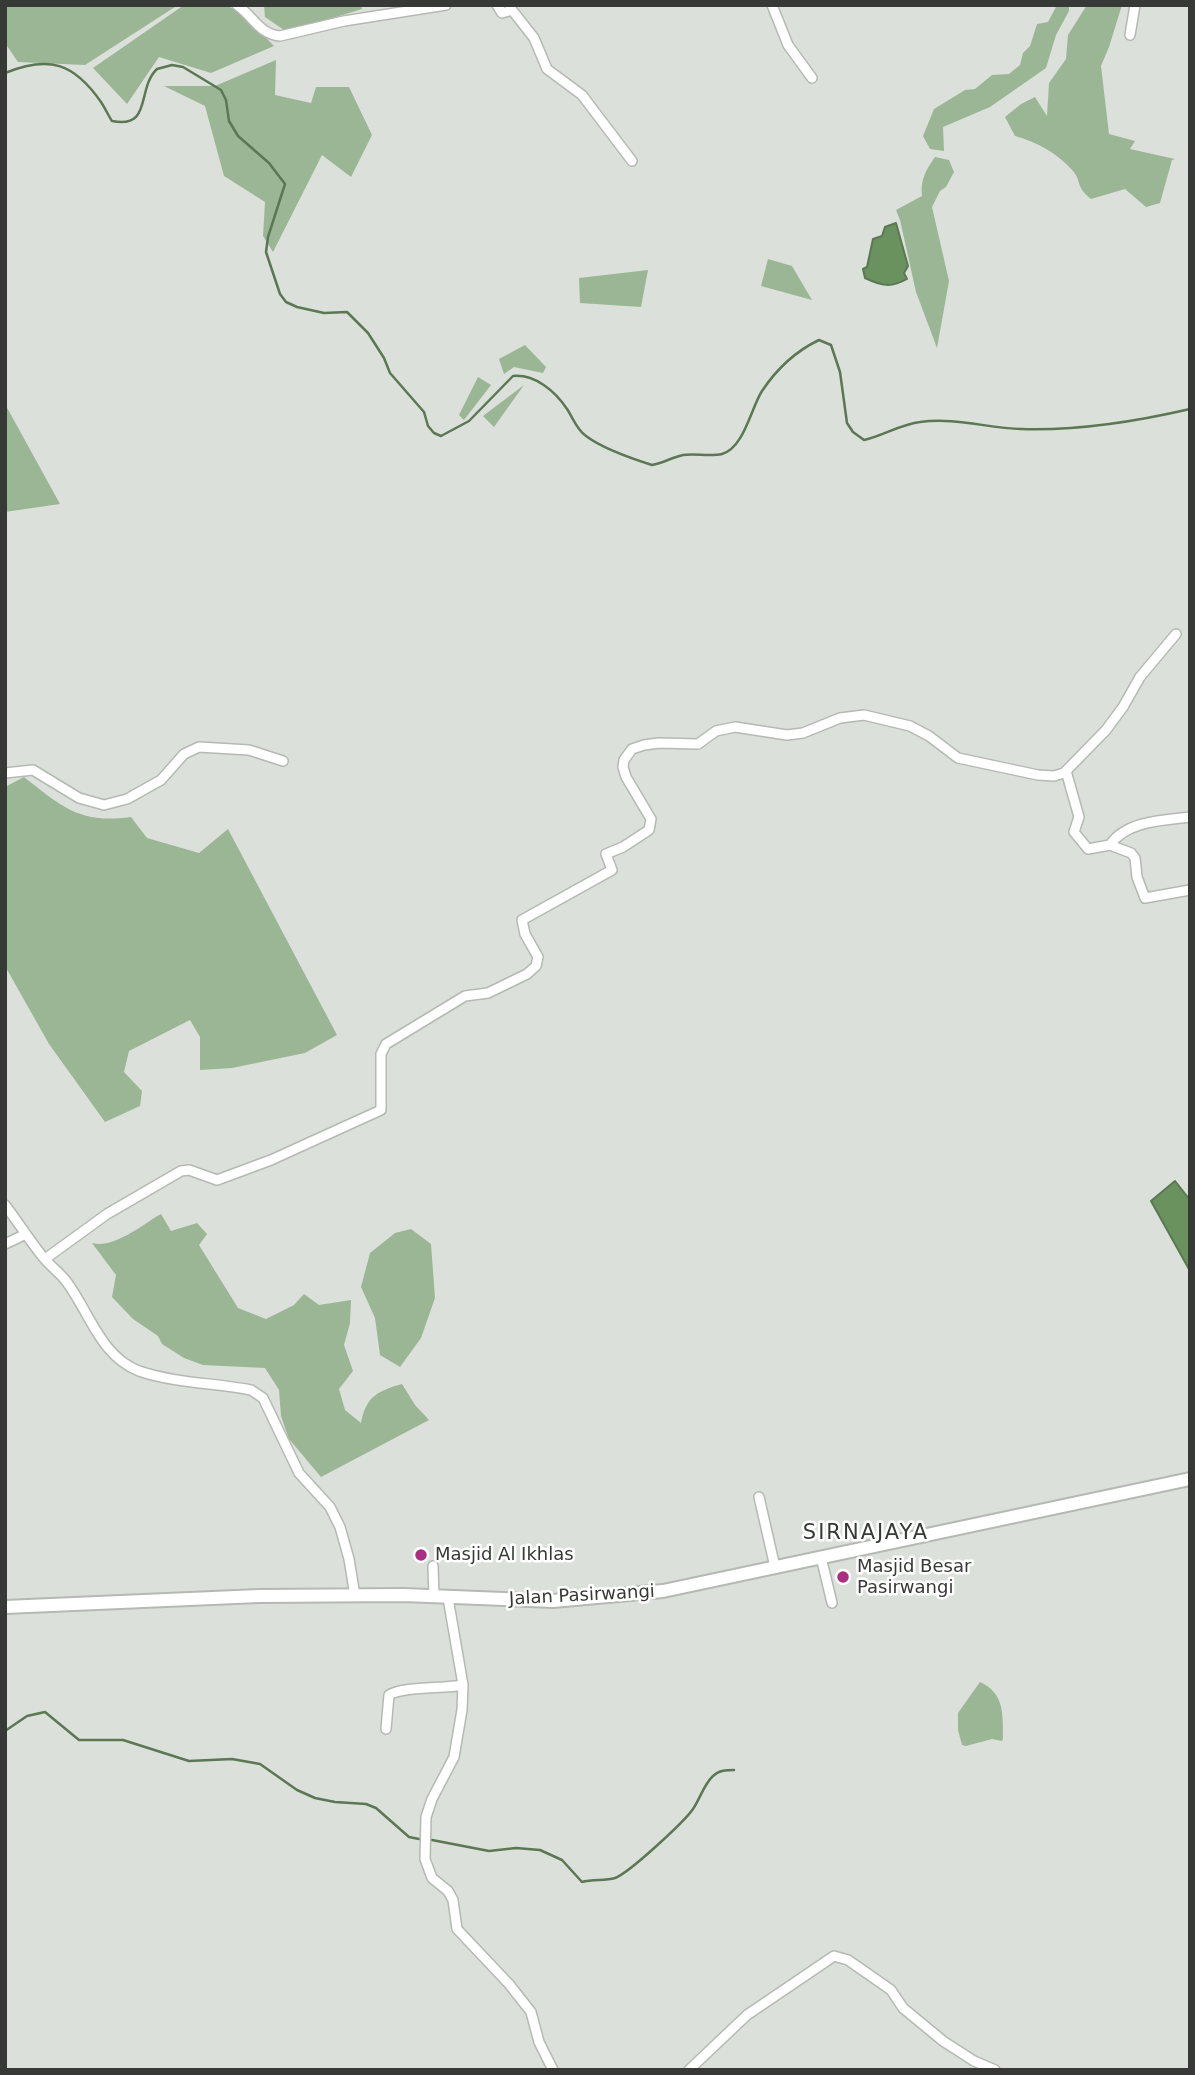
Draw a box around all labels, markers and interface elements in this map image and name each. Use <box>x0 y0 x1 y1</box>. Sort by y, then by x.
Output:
district label: SIRNAJAYA <box>804 1521 928 1547</box>
place label: Masjid Al Ikhlas <box>435 1544 574 1566</box>
marker: Masjid Al Ikhlas <box>413 1547 429 1563</box>
place label: Masjid Besar Pasirwangi <box>857 1556 971 1598</box>
marker: Masjid Besar Pasirwangi <box>835 1569 851 1585</box>
street label: Jalan Pasirwangi <box>509 1581 655 1611</box>

